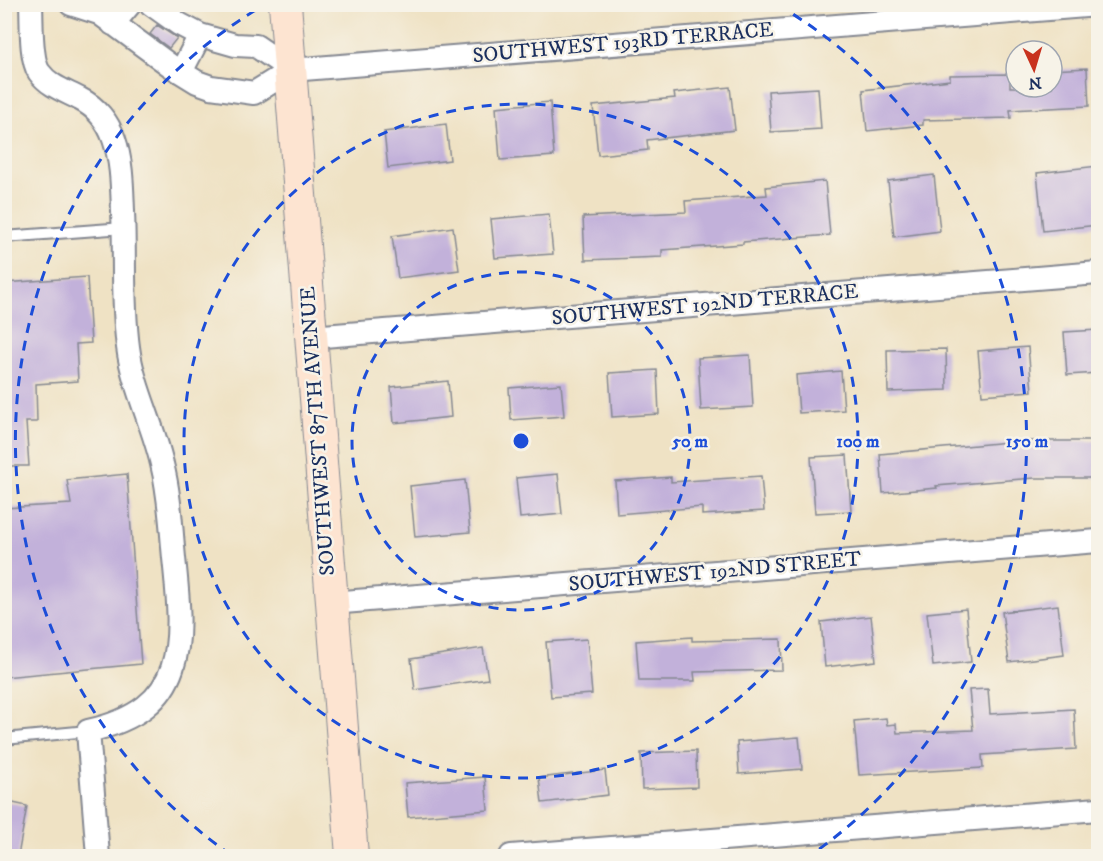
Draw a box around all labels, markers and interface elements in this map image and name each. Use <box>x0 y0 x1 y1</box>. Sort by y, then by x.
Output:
street label: SOUTHWEST 193RD TERRACE <box>471 17 775 69</box>
north arrow <box>1004 39 1064 99</box>
text: N <box>1028 73 1042 93</box>
street label: SOUTHWEST 192ND TERRACE <box>551 279 860 331</box>
street label: SOUTHWEST 87TH AVENUE <box>295 285 341 577</box>
centre of rings <box>511 431 531 451</box>
text: 50 m <box>671 431 708 453</box>
text: 100 m <box>836 431 880 453</box>
text: 150 m <box>1006 431 1049 453</box>
street label: SOUTHWEST 192ND STREET <box>568 546 862 598</box>

